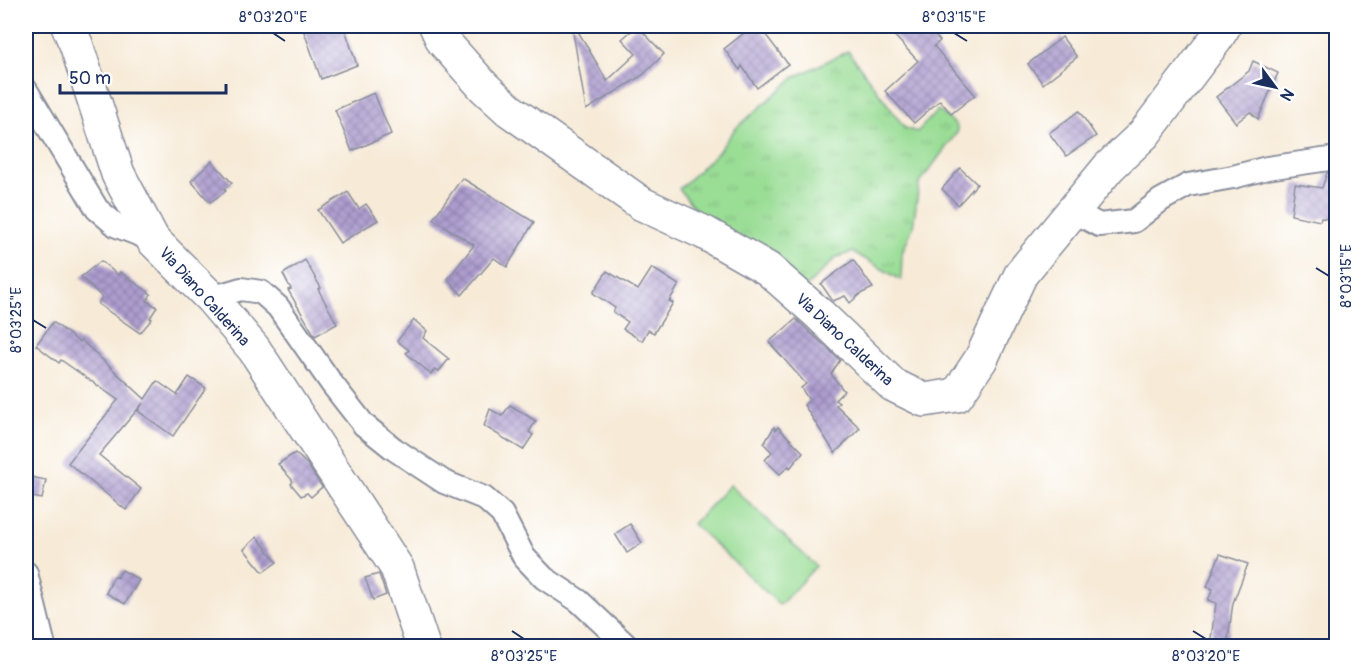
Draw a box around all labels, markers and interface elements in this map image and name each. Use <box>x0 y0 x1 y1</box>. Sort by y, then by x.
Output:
text: 8°03'20"E <box>239 8 307 27</box>
text: 8°03'15"E <box>922 8 986 27</box>
scale bar <box>60 57 226 95</box>
north arrow <box>1245 57 1305 117</box>
text: 50 m <box>69 67 111 90</box>
text: N <box>1275 85 1298 105</box>
street label: Via Diano Calderina <box>154 243 254 350</box>
text: 8°03'15"E <box>1337 244 1356 308</box>
text: 8°03'25"E <box>7 287 26 353</box>
street label: Via Diano Calderina <box>791 289 897 390</box>
text: 8°03'25"E <box>491 647 557 666</box>
text: 8°03'20"E <box>1172 647 1240 666</box>

